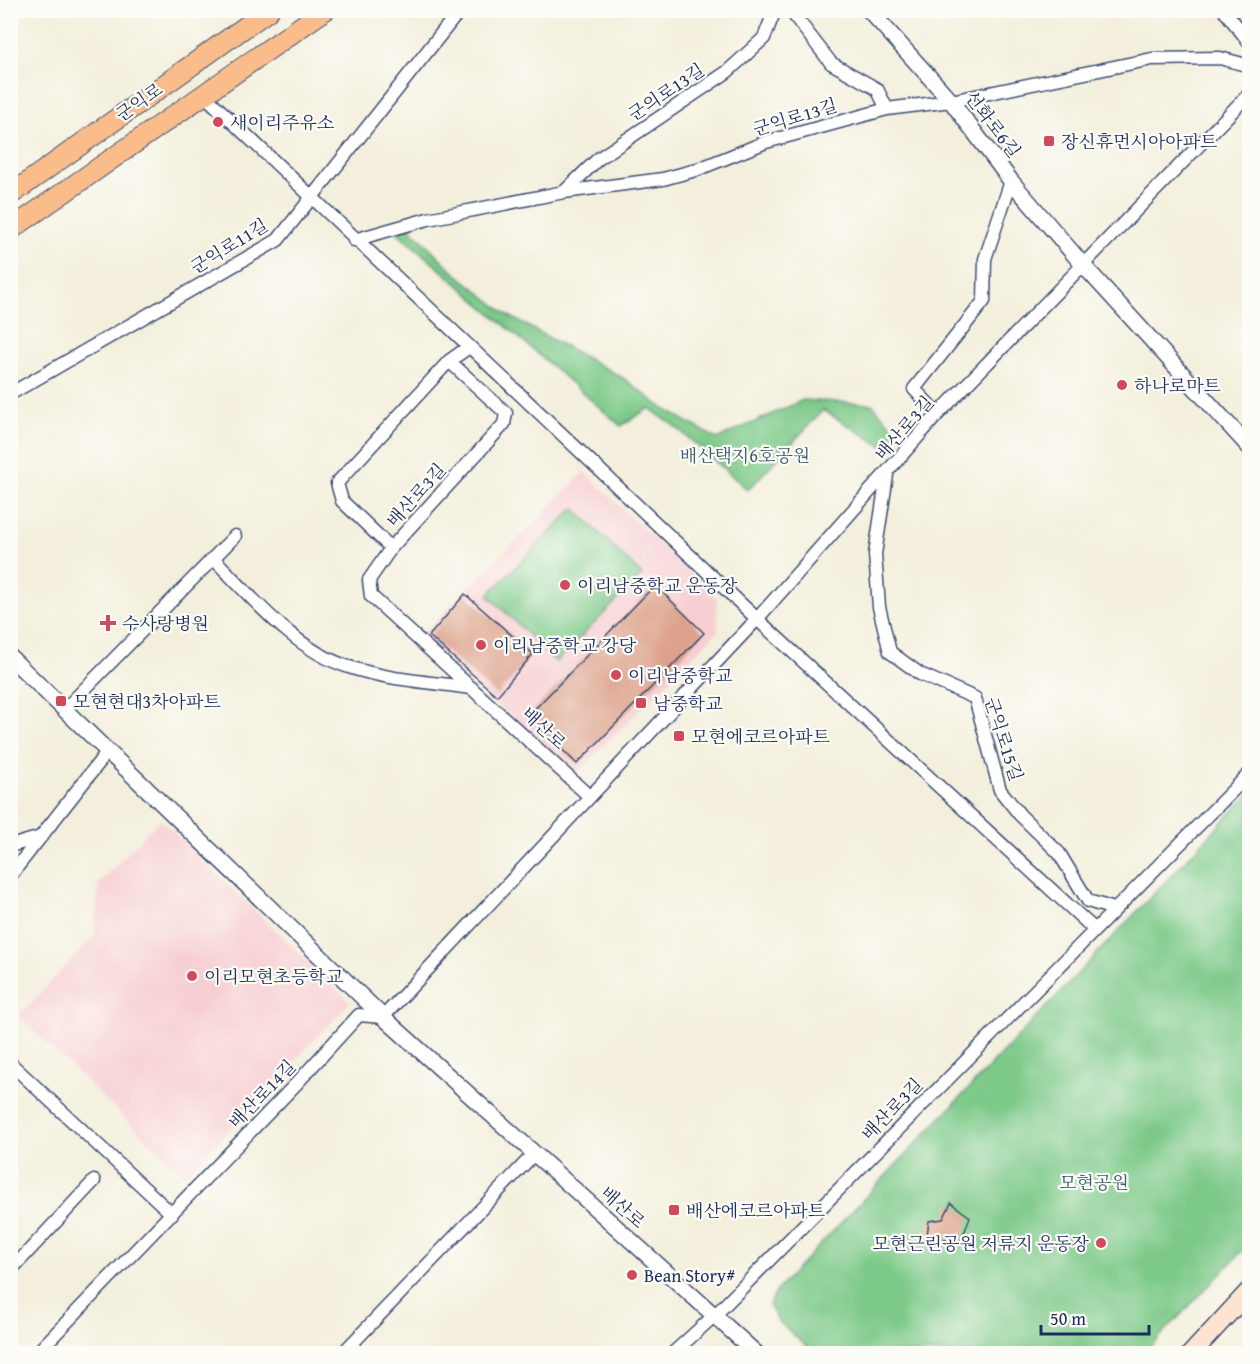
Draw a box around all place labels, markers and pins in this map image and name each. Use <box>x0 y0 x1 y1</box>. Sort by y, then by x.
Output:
place label: 새이리주유소 <box>230 109 334 136</box>
marker: 새이리주유소 <box>211 115 225 129</box>
place label: 장신휴먼시아아파트 <box>1061 128 1218 155</box>
marker: 장신휴먼시아아파트 <box>1042 134 1056 148</box>
place label: 하나로마트 <box>1134 372 1222 399</box>
marker: 하나로마트 <box>1115 378 1129 392</box>
place label: 이리남중학교 운동장 <box>577 572 738 599</box>
marker: 이리남중학교 운동장 <box>558 578 572 592</box>
place label: 수사랑병원 <box>122 610 209 637</box>
marker: 수사랑병원 <box>99 614 117 632</box>
place label: 이리남중학교 강당 <box>493 632 637 659</box>
marker: 이리남중학교 강당 <box>474 638 488 652</box>
place label: 이리남중학교 <box>628 662 733 689</box>
marker: 이리남중학교 <box>609 668 623 682</box>
place label: 모현현대3차아파트 <box>73 688 221 715</box>
place label: 남중학교 <box>653 690 723 717</box>
marker: 모현현대3차아파트 <box>54 694 68 708</box>
marker: 남중학교 <box>634 696 648 710</box>
place label: 모현에코르아파트 <box>691 723 831 750</box>
marker: 모현에코르아파트 <box>672 729 686 743</box>
place label: 이리모현초등학교 <box>204 963 344 990</box>
marker: 이리모현초등학교 <box>185 969 199 983</box>
place label: 배산에코르아파트 <box>686 1197 826 1224</box>
marker: 배산에코르아파트 <box>667 1203 681 1217</box>
place label: 모현근린공원 저류지 운동장 <box>872 1230 1090 1257</box>
marker: 모현근린공원 저류지 운동장 <box>1094 1236 1108 1250</box>
place label: Bean Story# <box>644 1262 735 1289</box>
marker: Bean Story# <box>625 1268 639 1282</box>

